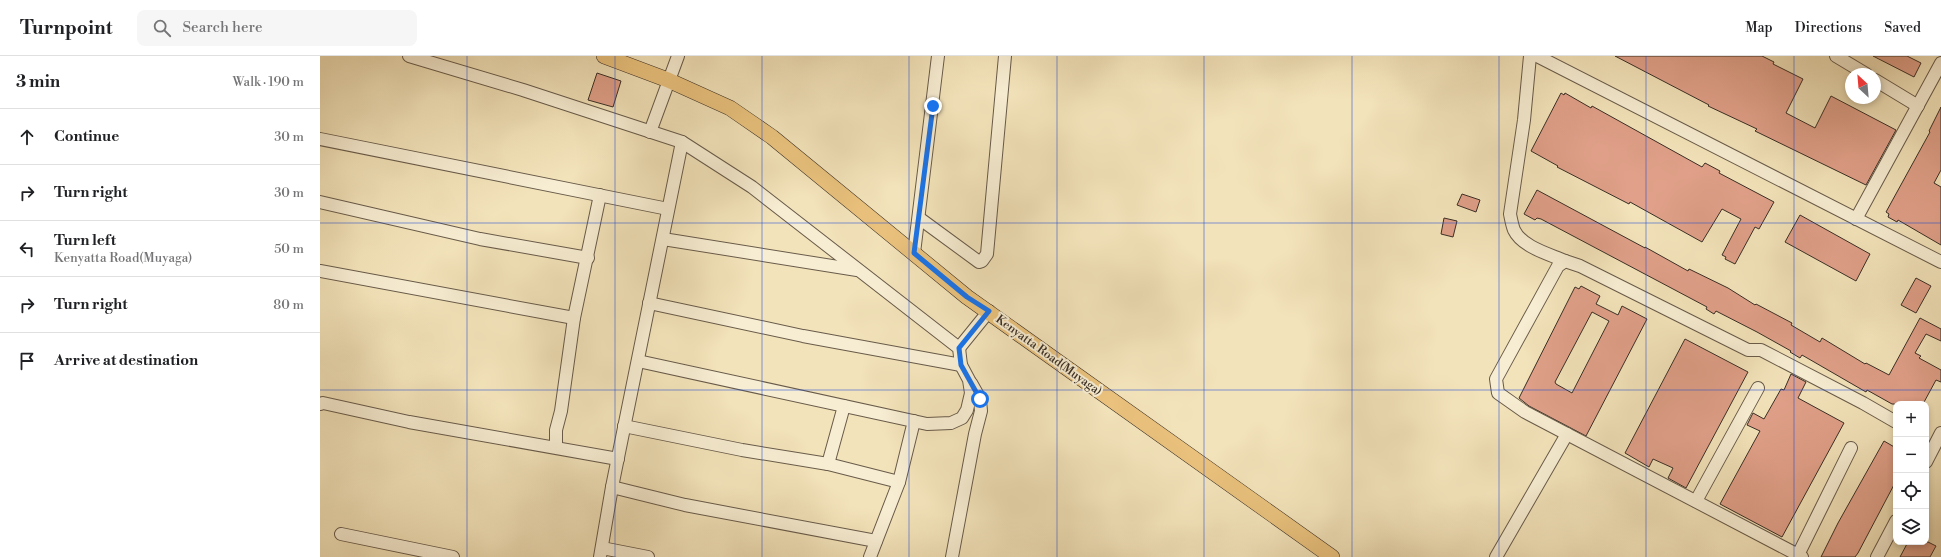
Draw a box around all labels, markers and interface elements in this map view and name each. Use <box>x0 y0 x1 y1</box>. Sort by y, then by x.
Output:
search box <box>137 10 417 46</box>
text: Turnpoint <box>20 16 113 40</box>
icon: search <box>151 17 173 39</box>
text: Search here <box>183 18 263 37</box>
text: Map <box>1745 19 1773 37</box>
text: Directions <box>1795 19 1862 37</box>
text: Saved <box>1884 19 1921 37</box>
north arrow <box>1845 68 1881 104</box>
text: 3 min <box>16 71 60 93</box>
text: Walk · 190 m <box>233 74 304 90</box>
route end <box>924 97 942 115</box>
icon: ahead <box>16 126 38 148</box>
text: Continue <box>54 127 119 146</box>
text: 30 m <box>274 129 304 145</box>
icon: right <box>16 182 38 204</box>
text: Turn right <box>54 183 128 202</box>
text: 30 m <box>274 185 304 201</box>
text: Turn left <box>54 231 116 250</box>
icon: left <box>16 238 38 260</box>
text: 50 m <box>274 241 304 257</box>
text: Kenyatta Road(Muyaga) <box>54 250 192 266</box>
icon: right <box>16 294 38 316</box>
text: Turn right <box>54 295 128 314</box>
text: 80 m <box>273 297 304 313</box>
street label: Kenyatta Road(Muyaga) <box>993 312 1105 399</box>
icon: arrive <box>16 350 38 372</box>
text: Arrive at destination <box>54 351 198 370</box>
route start <box>971 390 989 408</box>
map controls <box>1893 401 1929 545</box>
button: + <box>1893 401 1929 437</box>
button: − <box>1893 437 1929 473</box>
button: locate <box>1893 473 1929 509</box>
button: layers <box>1893 509 1929 545</box>

